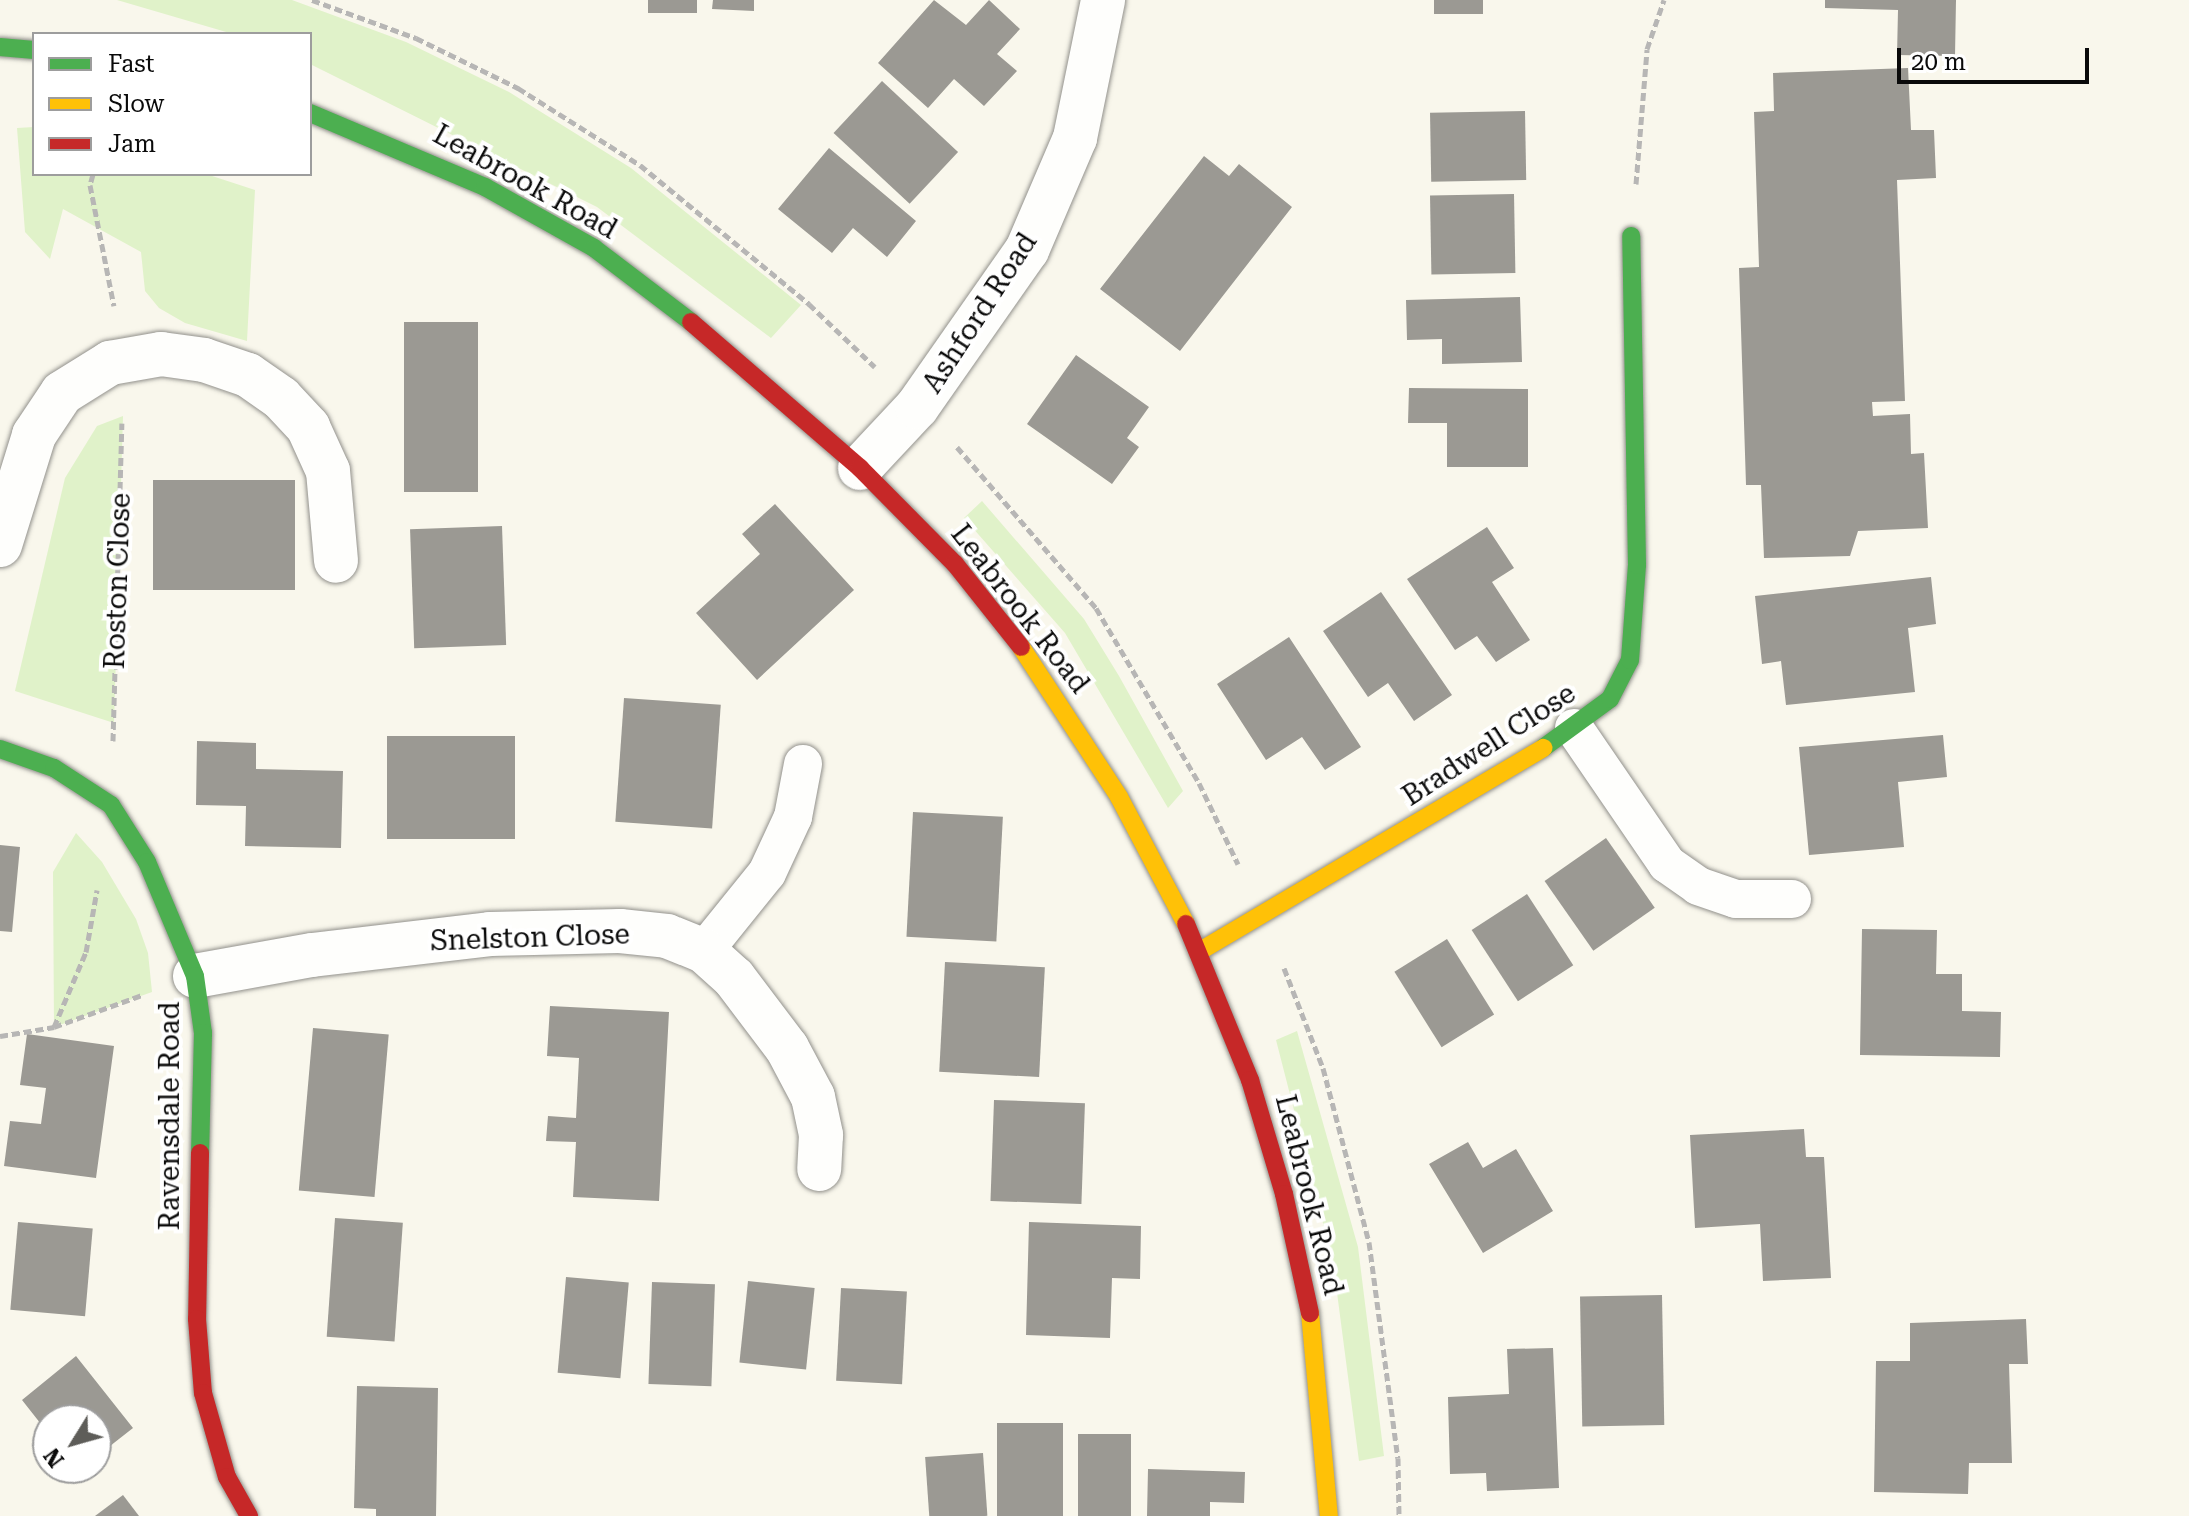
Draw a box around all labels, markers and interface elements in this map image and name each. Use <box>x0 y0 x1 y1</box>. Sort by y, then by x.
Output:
legend <box>32 32 312 176</box>
scale bar <box>1901 32 2093 82</box>
text: 20 m <box>1911 48 1966 76</box>
text: Fast <box>108 50 155 78</box>
text: Slow <box>108 90 164 118</box>
street label: Leabrook Road <box>427 118 623 246</box>
text: Jam <box>108 130 156 158</box>
street label: Ashford Road <box>916 227 1044 399</box>
street label: Roston Close <box>98 492 138 670</box>
street label: Leabrook Road <box>944 518 1096 700</box>
street label: Bradwell Close <box>1396 677 1582 813</box>
street label: Snelston Close <box>430 918 630 958</box>
street label: Ravensdale Road <box>153 1002 187 1230</box>
street label: Leabrook Road <box>1268 1091 1350 1299</box>
north arrow <box>32 1404 112 1484</box>
text: N <box>39 1443 69 1472</box>

